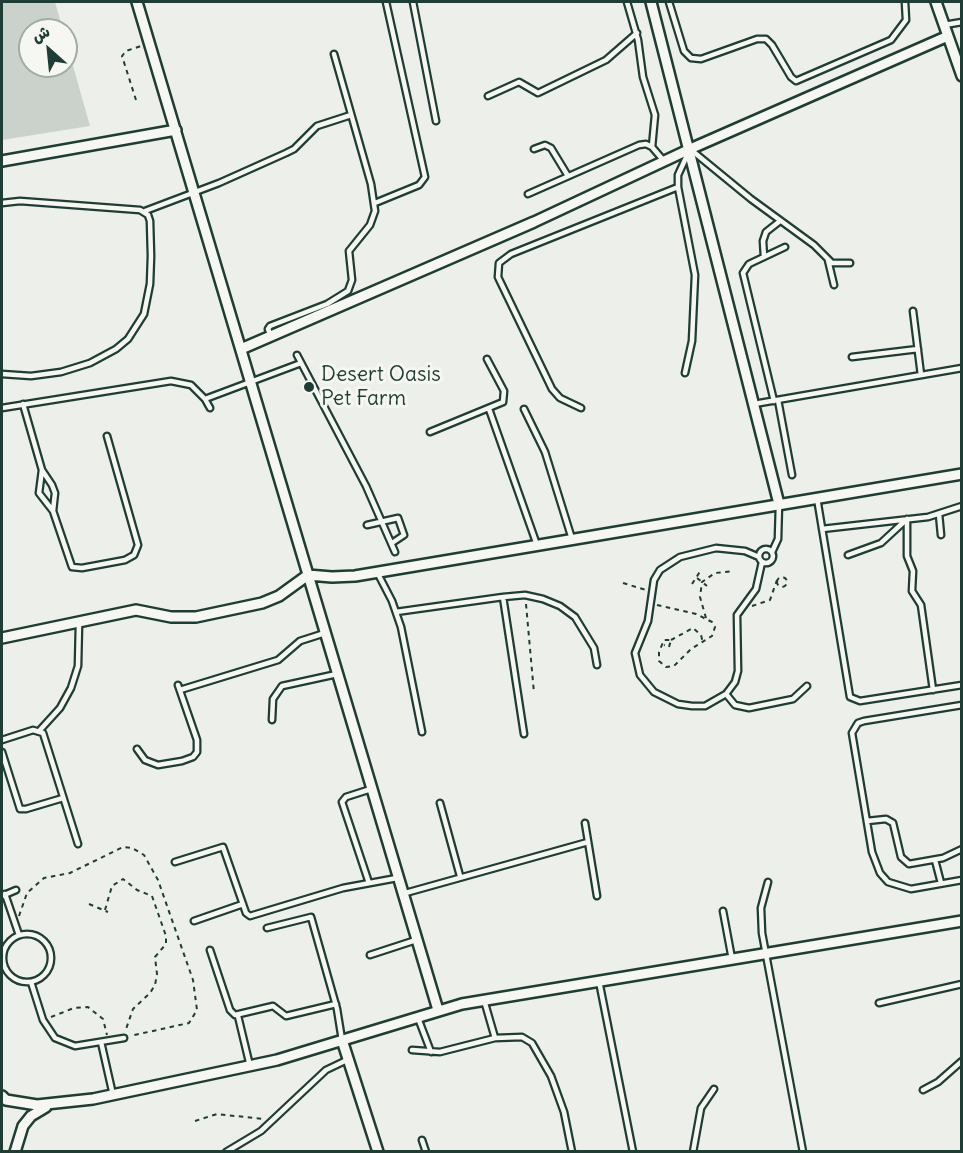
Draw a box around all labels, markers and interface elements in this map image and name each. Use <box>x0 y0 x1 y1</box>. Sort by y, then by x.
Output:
north arrow <box>18 18 78 78</box>
text: ش <box>28 21 53 47</box>
place label: Desert Oasis Pet Farm <box>321 362 441 412</box>
marker: Desert Oasis Pet Farm <box>302 380 316 394</box>

